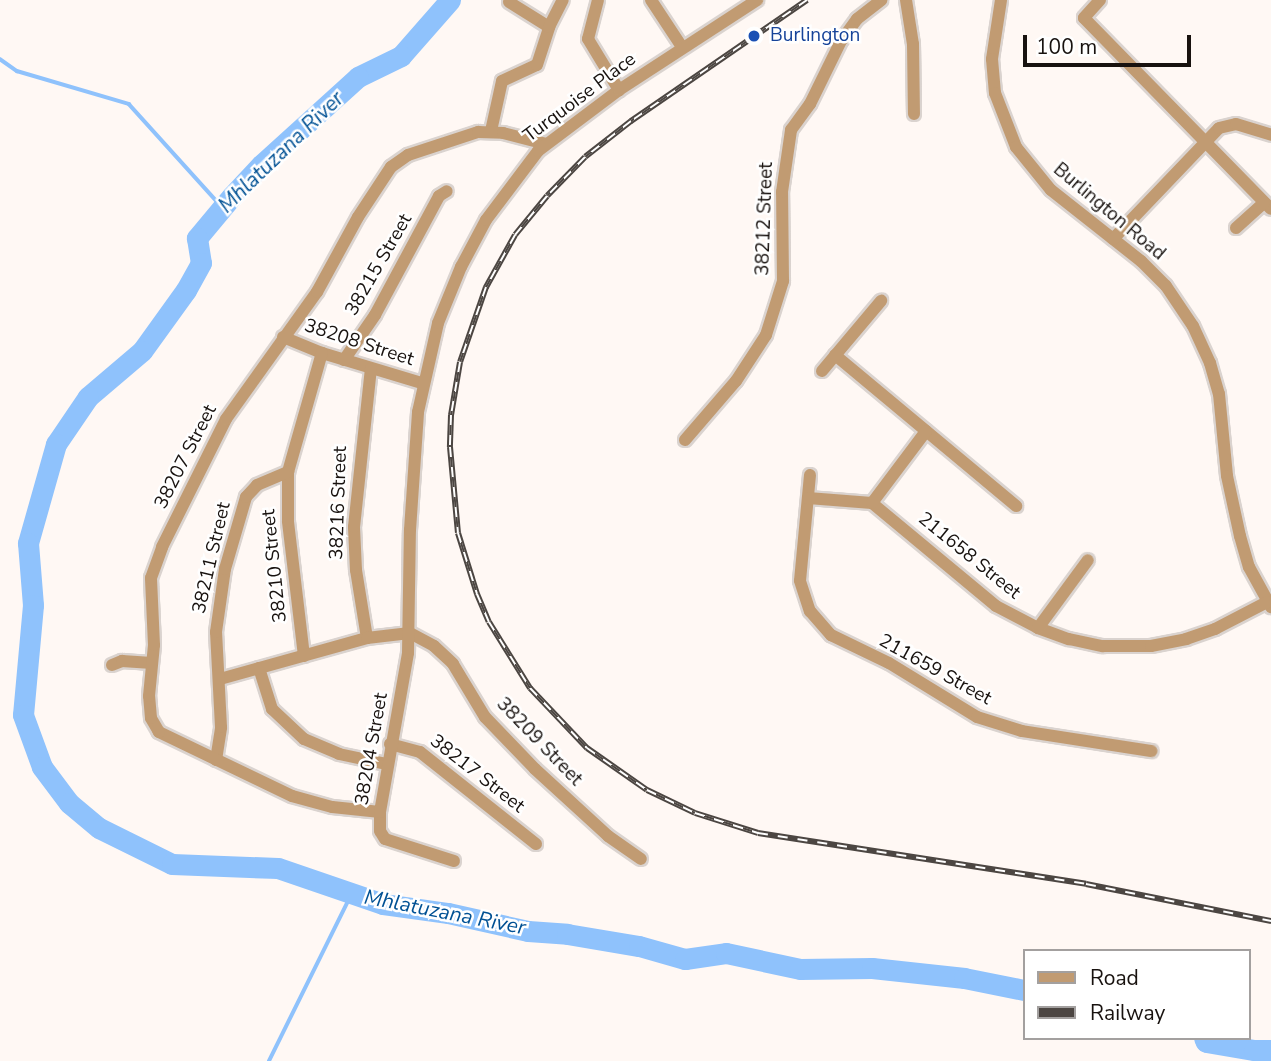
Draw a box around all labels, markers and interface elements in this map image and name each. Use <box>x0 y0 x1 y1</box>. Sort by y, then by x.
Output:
scale bar <box>1026 21 1194 65</box>
place label: Burlington <box>770 25 860 47</box>
marker: Burlington <box>744 26 764 46</box>
text: 100 m <box>1036 33 1097 61</box>
street label: Turquoise Place <box>519 48 641 148</box>
water label: Mhlatuzana River <box>213 86 349 218</box>
street label: Burlington Road <box>1048 159 1170 265</box>
street label: 38212 Street <box>752 162 778 276</box>
street label: 38215 Street <box>341 210 417 320</box>
street label: 38208 Street <box>301 315 417 371</box>
street label: 38207 Street <box>150 401 222 513</box>
street label: 38216 Street <box>326 446 352 560</box>
street label: 38211 Street <box>188 500 236 616</box>
street label: 38210 Street <box>258 508 292 624</box>
street label: 211658 Street <box>913 508 1025 604</box>
street label: 211659 Street <box>875 630 995 710</box>
street label: 38204 Street <box>351 691 393 807</box>
street label: 38209 Street <box>491 693 587 791</box>
street label: 38217 Street <box>425 730 529 818</box>
water label: Mhlatuzana River <box>362 884 528 940</box>
legend <box>1023 949 1250 1040</box>
text: Road <box>1090 964 1139 992</box>
text: Railway <box>1090 999 1165 1027</box>

